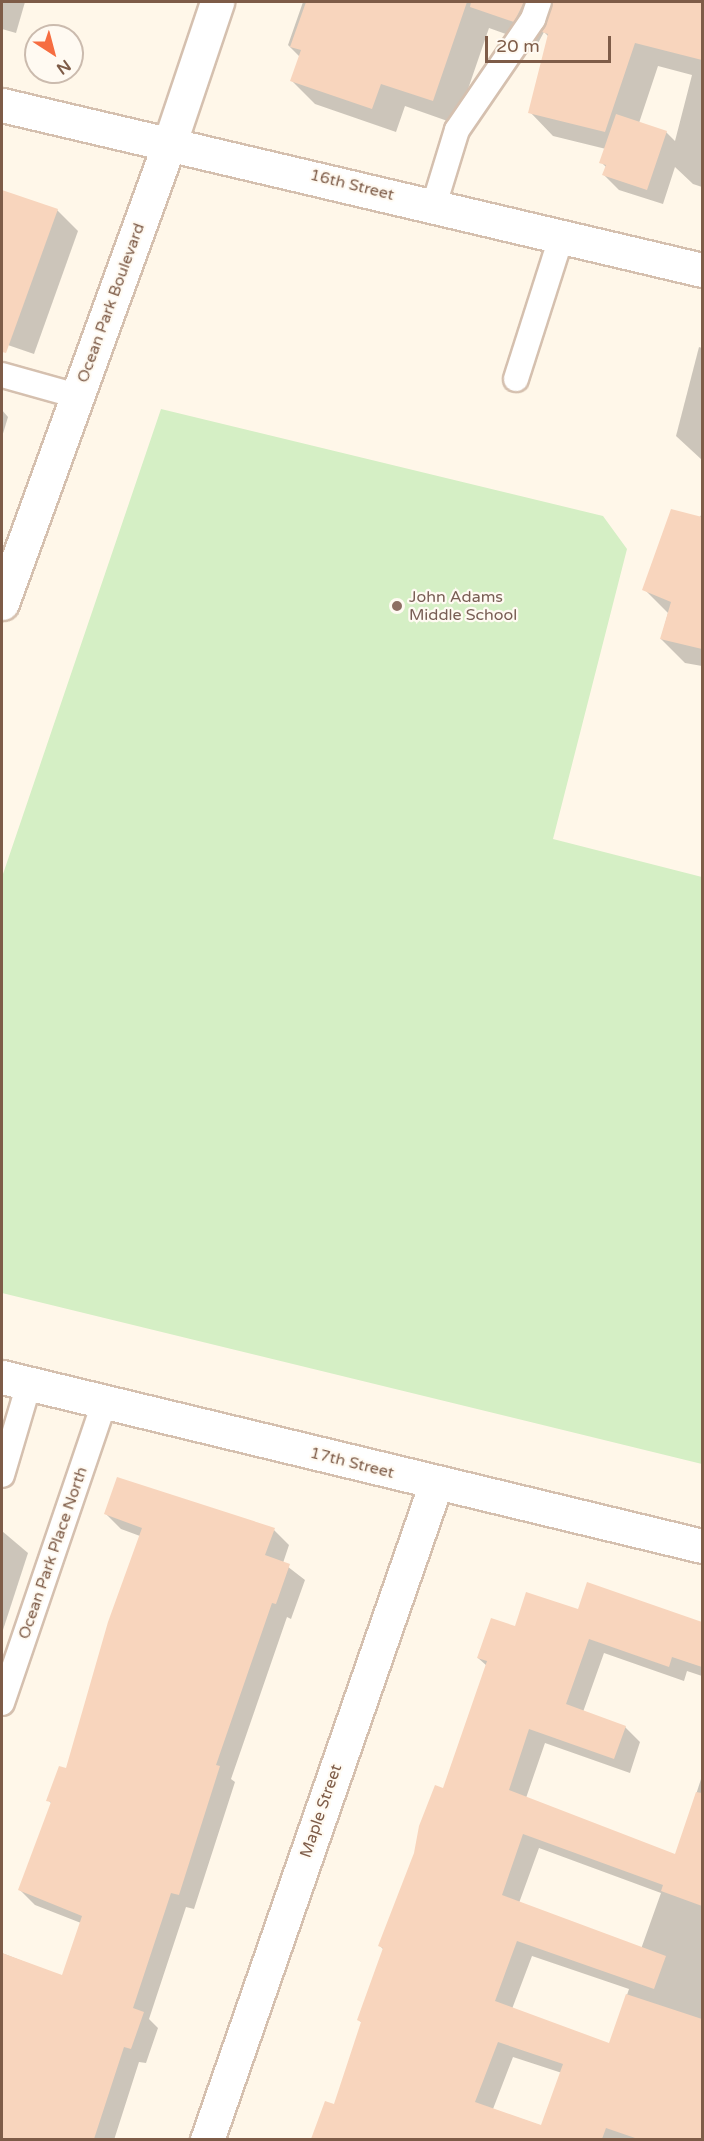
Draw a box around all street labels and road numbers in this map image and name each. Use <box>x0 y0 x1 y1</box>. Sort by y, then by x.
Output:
street label: 16th Street <box>308 165 396 205</box>
street label: Ocean Park Boulevard <box>73 221 149 385</box>
street label: 17th Street <box>308 1443 396 1483</box>
street label: Ocean Park Place North <box>14 1464 92 1642</box>
street label: Maple Street <box>296 1762 346 1860</box>

